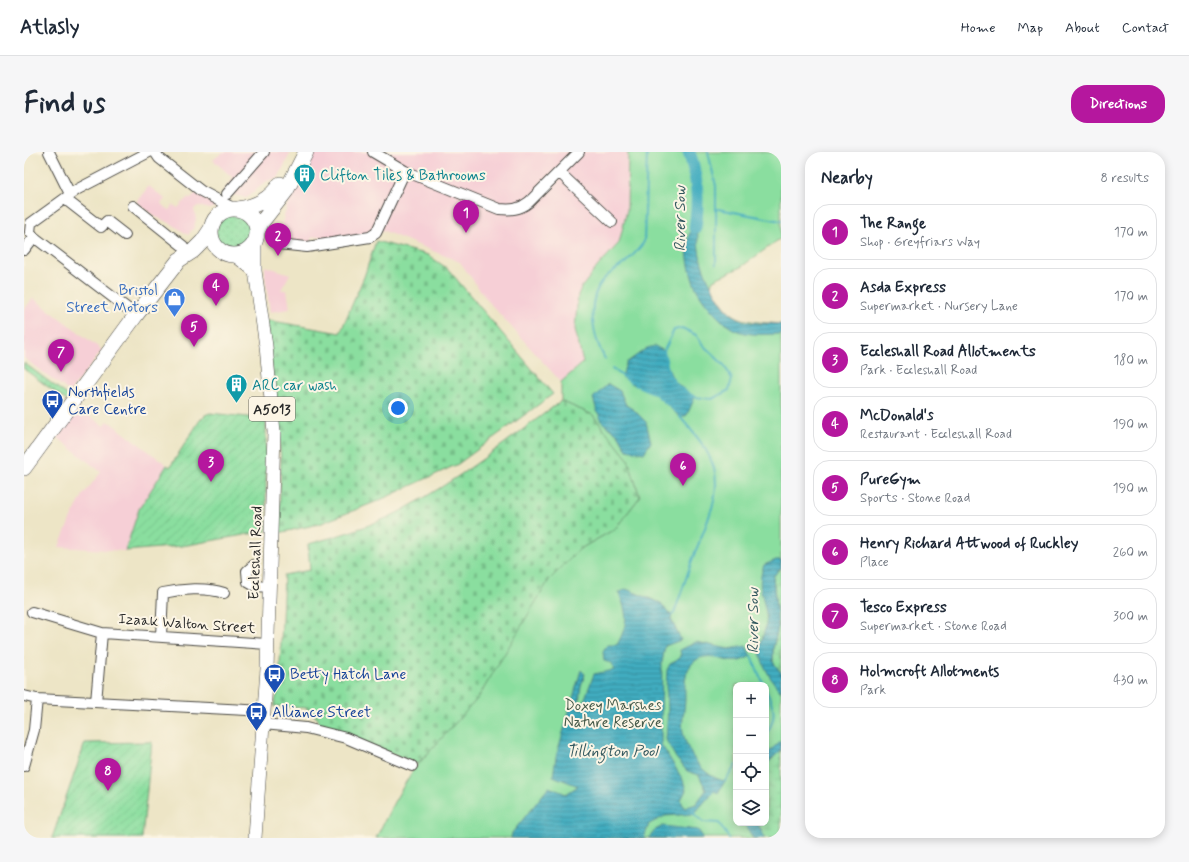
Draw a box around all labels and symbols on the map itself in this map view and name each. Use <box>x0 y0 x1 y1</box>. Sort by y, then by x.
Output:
building icon: Clifton Tiles & Bathrooms <box>291 162 317 195</box>
place label: Clifton Tiles & Bathrooms <box>320 166 486 186</box>
water label: River Sow <box>670 185 691 252</box>
pin: 1 <box>453 200 479 233</box>
pin: 2 <box>265 223 291 256</box>
pin: 4 <box>203 273 229 306</box>
place label: Bristol Street Motors <box>66 281 158 318</box>
shop icon: Bristol Street Motors <box>161 286 187 319</box>
pin: 5 <box>181 314 207 347</box>
pin: 7 <box>48 339 74 372</box>
building icon: ARC car wash <box>223 372 249 405</box>
place label: ARC car wash <box>252 376 337 396</box>
place label: Northfields Care Centre <box>68 383 147 420</box>
bus stop icon: Northfields Care Centre <box>40 388 66 421</box>
road number: A5013 <box>249 397 295 421</box>
your location <box>388 398 408 418</box>
pin: 3 <box>198 449 224 482</box>
pin: 6 <box>670 453 696 486</box>
street label: Eccleshall Road <box>244 506 268 600</box>
water label: River Sow <box>743 587 764 654</box>
street label: Izaak Walton Street <box>117 609 257 639</box>
bus stop icon: Betty Hatch Lane <box>262 661 288 694</box>
place label: Betty Hatch Lane <box>290 665 406 685</box>
park label: Doxey Marshes Nature Reserve <box>564 696 662 733</box>
bus stop icon: Alliance Street <box>243 699 269 732</box>
place label: Alliance Street <box>272 703 371 723</box>
water label: Tillington Pool <box>566 741 660 764</box>
pin: 8 <box>95 758 121 791</box>

